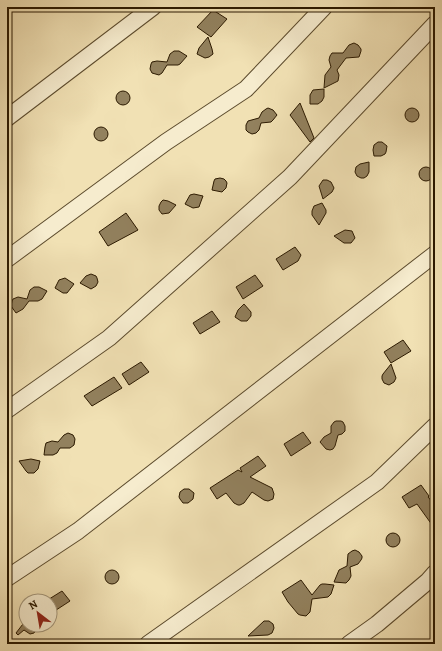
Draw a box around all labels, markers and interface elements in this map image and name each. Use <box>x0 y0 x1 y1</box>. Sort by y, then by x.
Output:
north arrow <box>18 593 58 633</box>
text: N <box>26 596 40 613</box>

